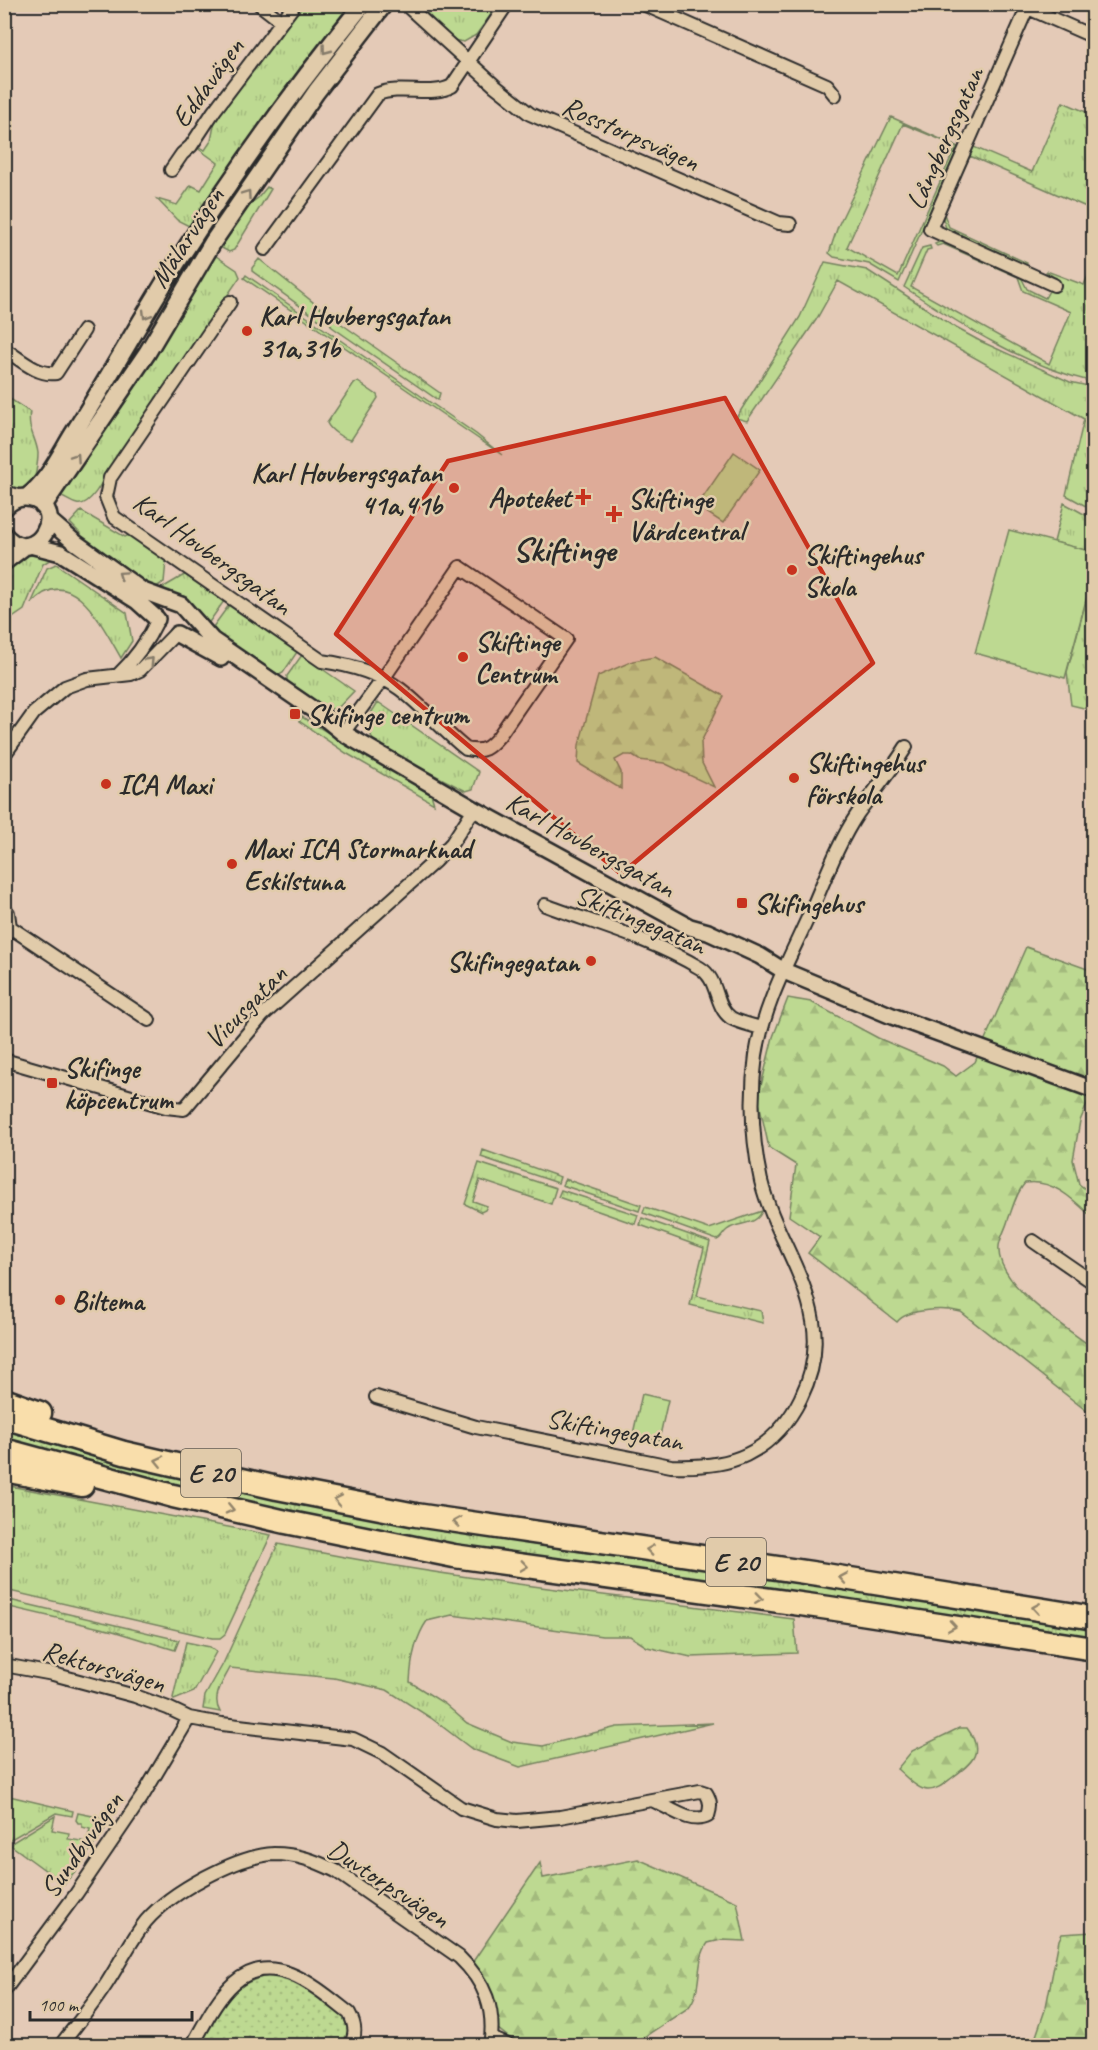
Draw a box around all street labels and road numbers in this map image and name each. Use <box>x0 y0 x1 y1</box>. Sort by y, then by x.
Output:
street label: Eddavägen <box>163 30 252 134</box>
street label: Långbergsgatan <box>898 60 992 215</box>
street label: Rosstorpsvägen <box>557 88 705 179</box>
street label: Mälarvägen <box>141 180 232 294</box>
street label: Karl Hovbergsgatan <box>126 484 300 624</box>
street label: Karl Hovbergsgatan <box>500 784 683 906</box>
street label: Skiftingegatan <box>570 876 712 963</box>
street label: Vicusgatan <box>197 956 294 1056</box>
street label: Skiftingegatan <box>544 1400 687 1459</box>
road number: E 20 <box>181 1449 241 1497</box>
road number: E 20 <box>706 1538 766 1586</box>
street label: Rektorsvägen <box>38 1632 170 1701</box>
street label: Sundbyvägen <box>32 1784 131 1904</box>
street label: Duvtorpsvägen <box>321 1831 457 1936</box>

